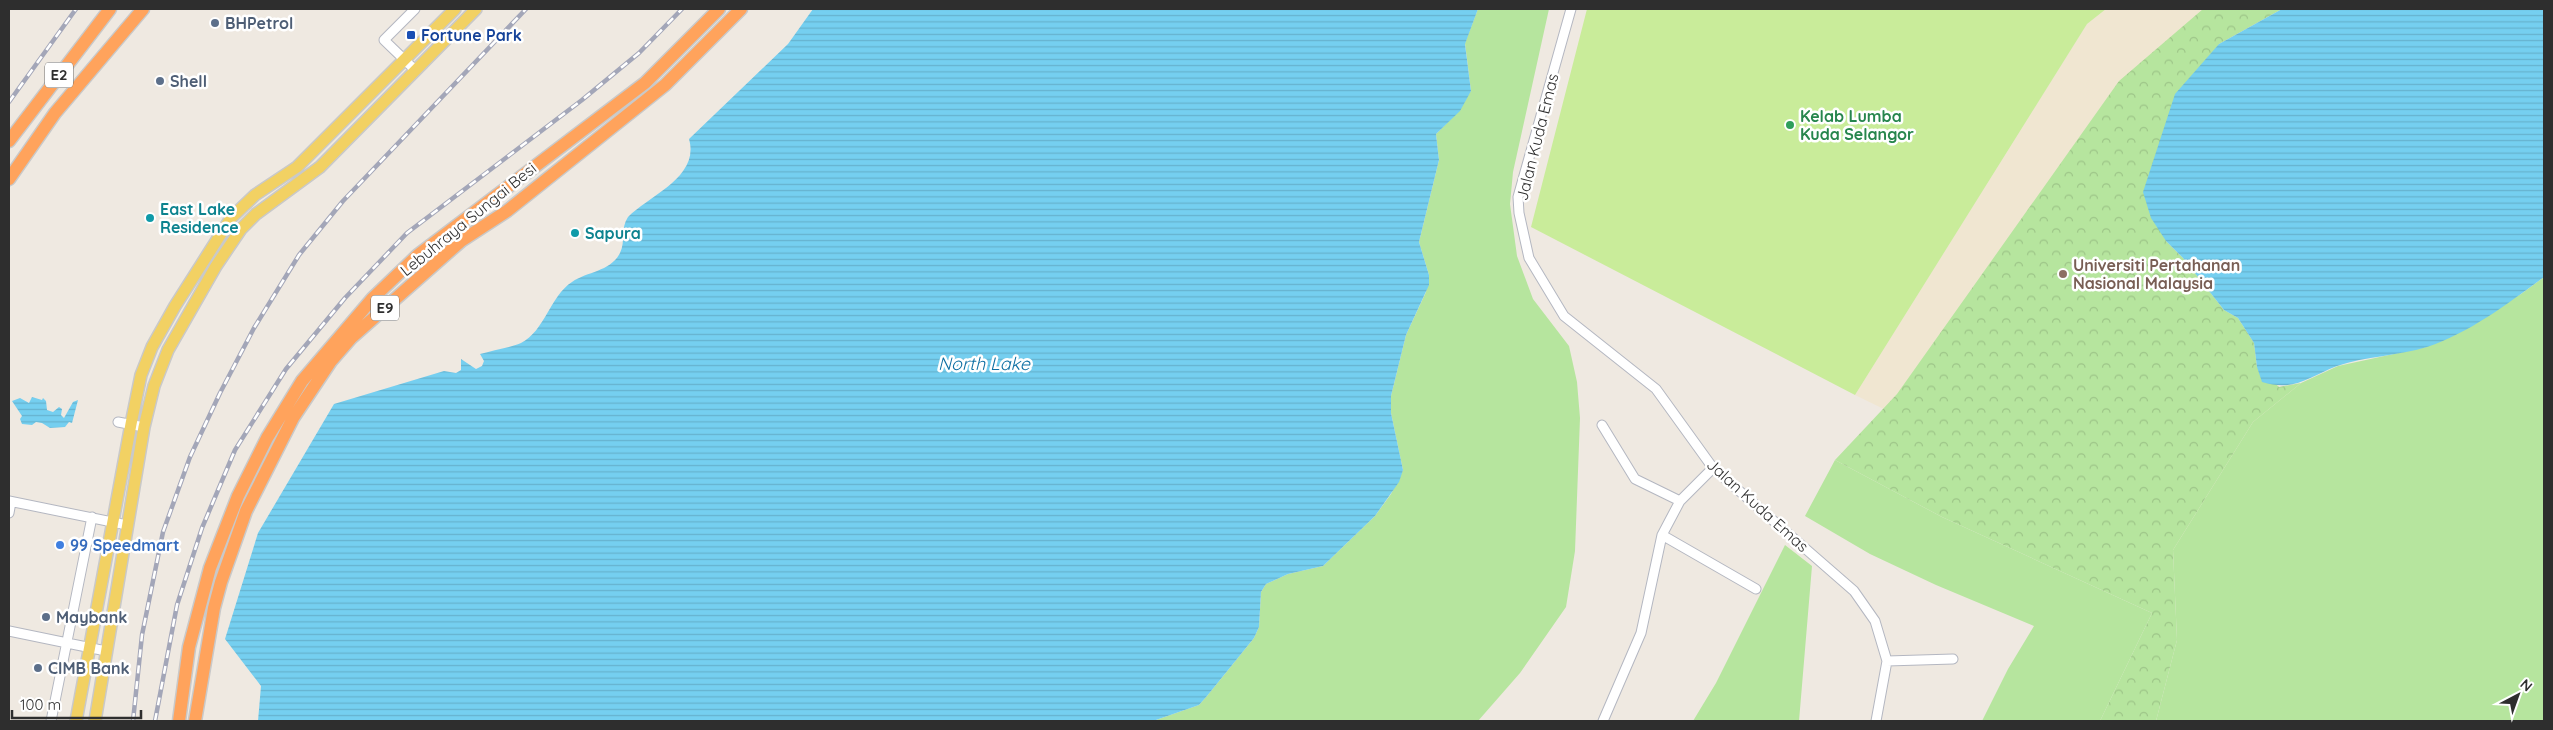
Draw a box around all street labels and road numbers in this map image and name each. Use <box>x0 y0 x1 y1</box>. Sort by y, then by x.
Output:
road number: E2 <box>45 62 73 88</box>
street label: Jalan Kuda Emas <box>1512 71 1562 203</box>
street label: Lebuhraya Sungai Besi <box>396 158 540 280</box>
road number: E9 <box>371 296 399 320</box>
street label: Jalan Kuda Emas <box>1703 454 1813 556</box>

